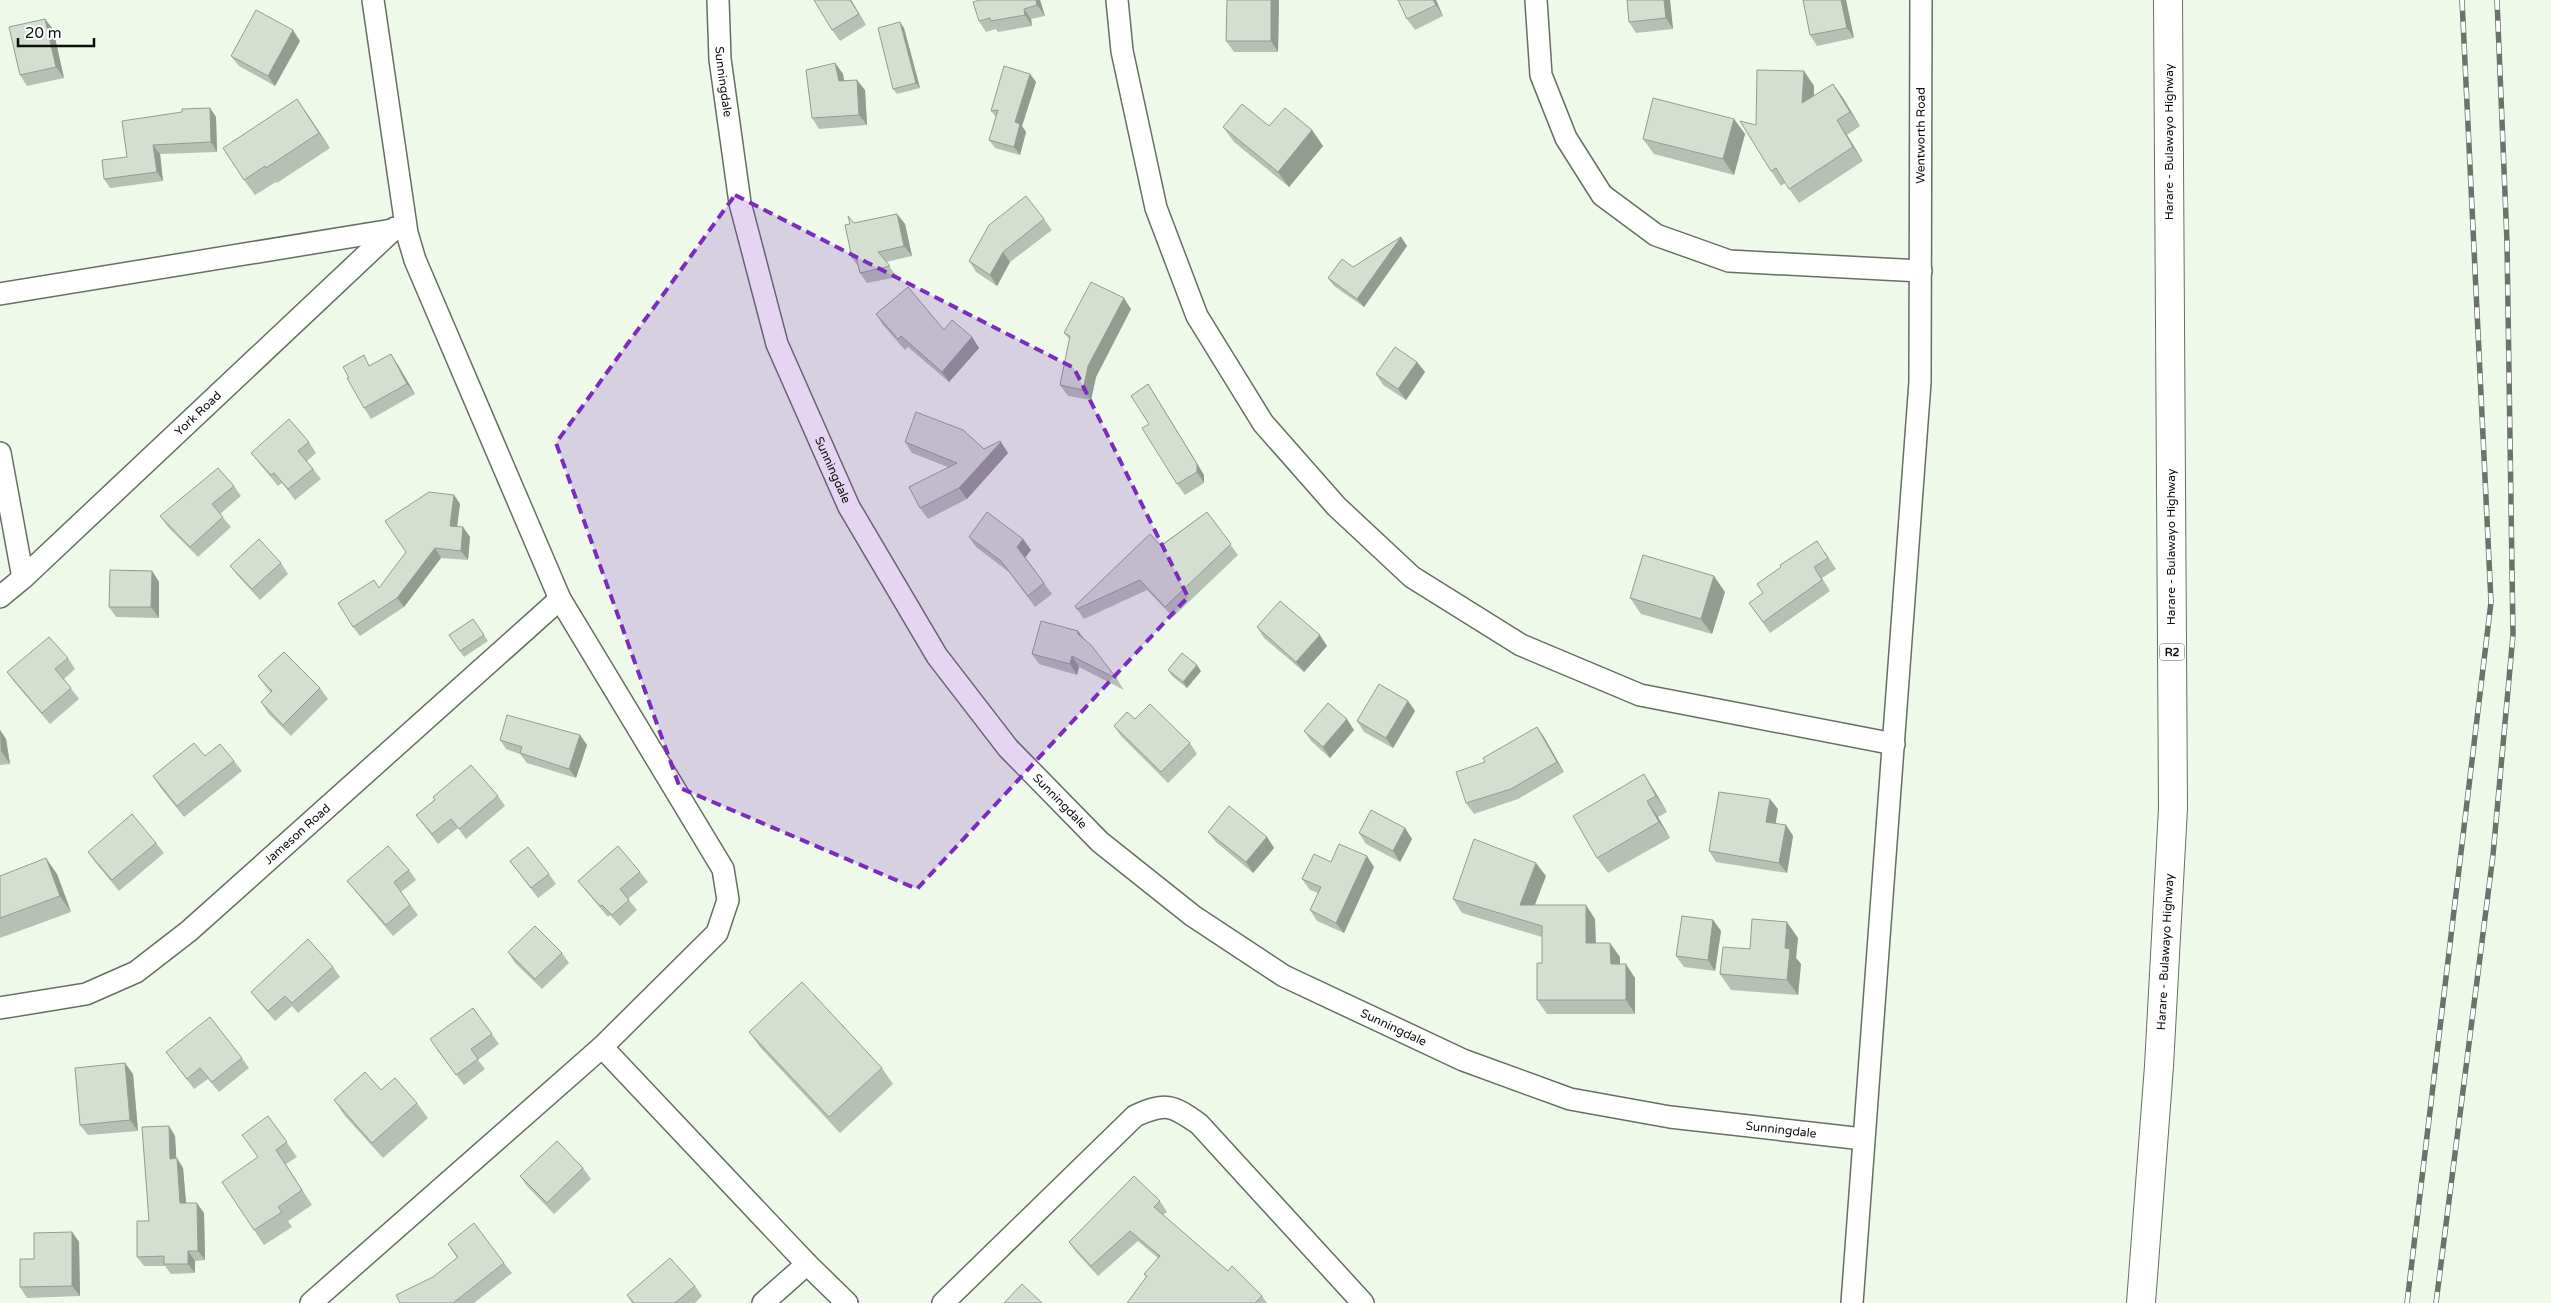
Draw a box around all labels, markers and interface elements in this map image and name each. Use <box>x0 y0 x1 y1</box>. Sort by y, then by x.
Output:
scale bar <box>18 15 94 47</box>
text: 20 m <box>25 24 62 42</box>
street label: Sunningdale <box>713 46 735 118</box>
street label: Harare - Bulawayo Highway <box>2162 63 2176 220</box>
street label: Wentworth Road <box>1914 87 1928 184</box>
street label: York Road <box>172 388 224 439</box>
street label: Sunningdale <box>812 435 854 506</box>
street label: Harare - Bulawayo Highway <box>2164 468 2178 625</box>
road number: R2 <box>2160 644 2184 660</box>
street label: Sunningdale <box>1030 771 1090 832</box>
street label: Jameson Road <box>261 801 333 867</box>
street label: Harare - Bulawayo Highway <box>2154 873 2176 1031</box>
street label: Sunningdale <box>1358 1006 1429 1049</box>
street label: Sunningdale <box>1745 1119 1817 1141</box>

